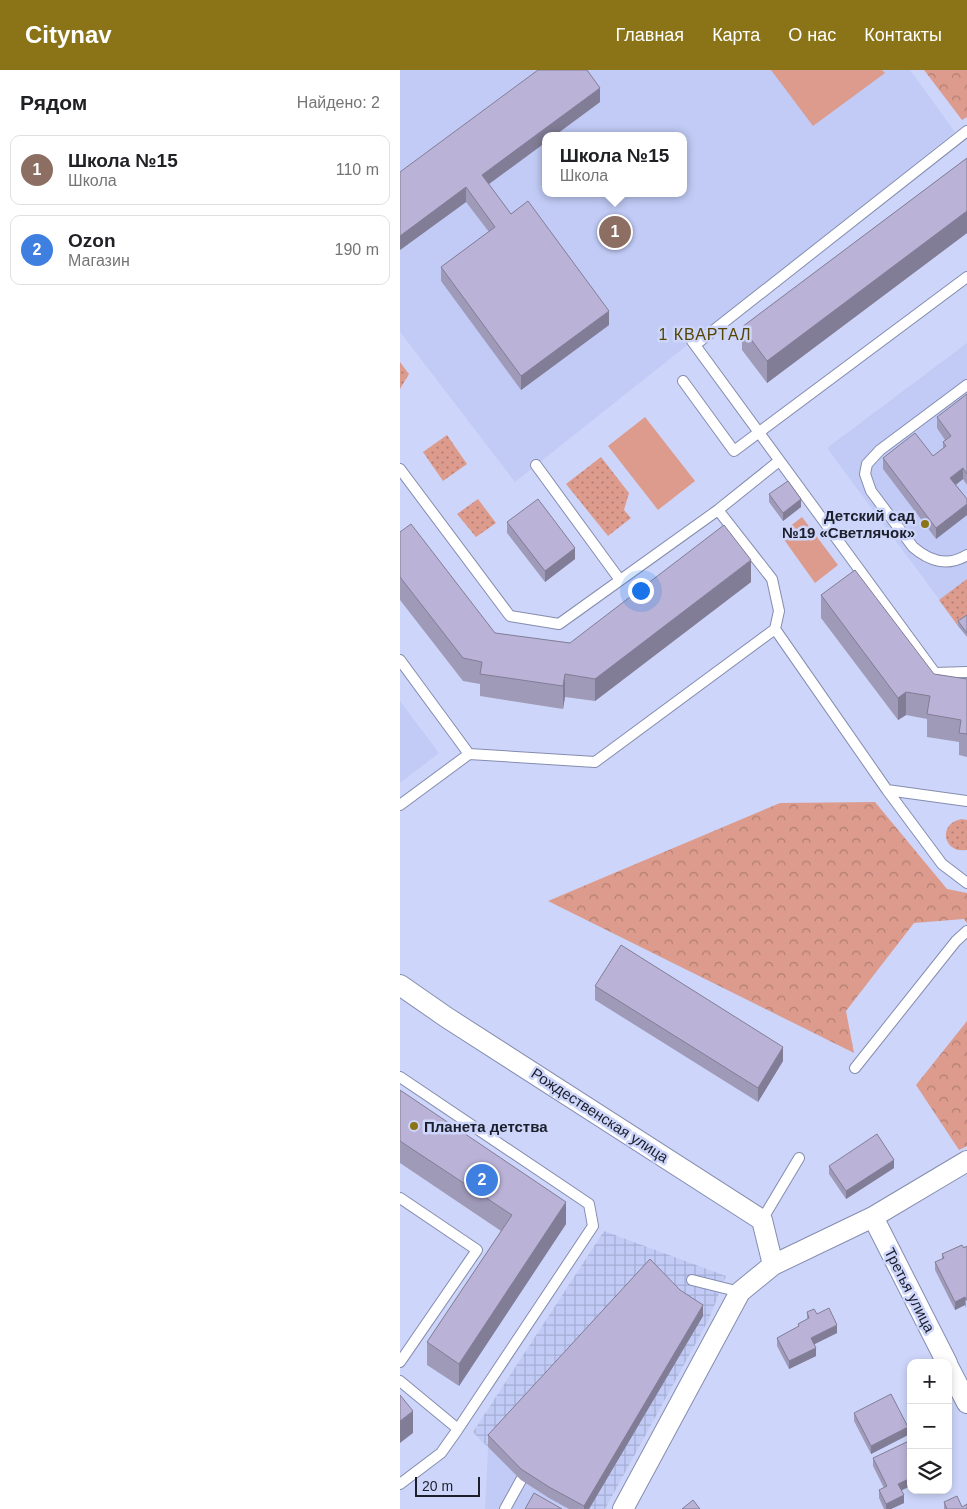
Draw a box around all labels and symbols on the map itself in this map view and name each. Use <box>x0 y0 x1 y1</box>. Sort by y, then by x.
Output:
pin: 1 <box>599 213 631 251</box>
district label: 1 КВАРТАЛ <box>658 326 752 343</box>
place label: Детский сад №19 «Светлячок» <box>782 507 915 541</box>
marker: Детский сад №19 «Светлячок» <box>919 518 931 530</box>
your location <box>628 578 654 604</box>
street label: Рождественская улица <box>528 1064 672 1166</box>
place label: Планета детства <box>424 1118 548 1135</box>
marker: Планета детства <box>408 1120 420 1132</box>
pin: 2 <box>466 1161 498 1199</box>
street label: Третья улица <box>881 1245 939 1336</box>
scale bar <box>415 1474 480 1497</box>

